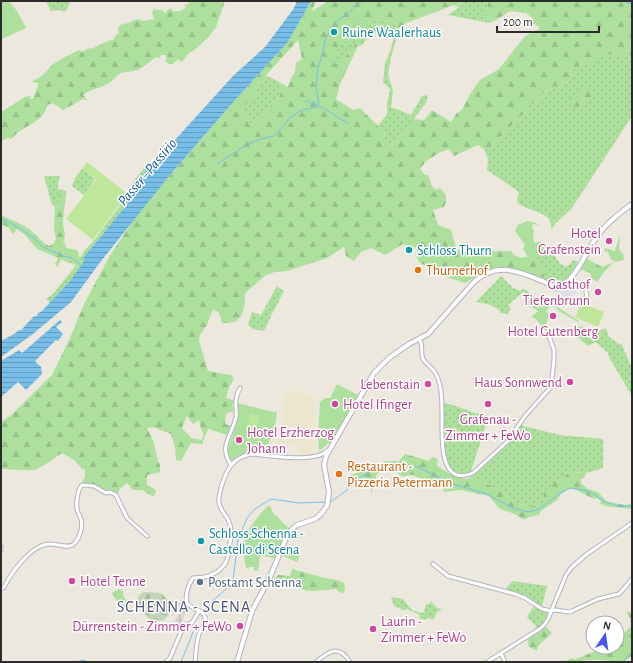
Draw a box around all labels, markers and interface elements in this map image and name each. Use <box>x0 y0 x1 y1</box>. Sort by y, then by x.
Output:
scale bar <box>497 8 599 34</box>
text: 200 m <box>503 16 533 28</box>
place label: Ruine Waalerhaus <box>342 26 441 40</box>
marker: Ruine Waalerhaus <box>329 27 339 37</box>
water label: Passer - Passirio <box>115 136 180 209</box>
place label: Hotel Grafenstein <box>538 227 601 257</box>
marker: Hotel Grafenstein <box>604 236 614 246</box>
place label: Schloss Thurn <box>417 244 492 258</box>
marker: Schloss Thurn <box>404 245 414 255</box>
place label: Thurnerhof <box>426 264 489 278</box>
marker: Thurnerhof <box>413 265 423 275</box>
place label: Gasthof Tiefenbrunn <box>523 278 591 308</box>
marker: Gasthof Tiefenbrunn <box>593 287 603 297</box>
marker: Hotel Gutenberg <box>548 311 558 321</box>
place label: Hotel Gutenberg <box>508 325 599 339</box>
place label: Haus Sonnwend <box>474 376 562 390</box>
marker: Haus Sonnwend <box>565 377 575 387</box>
place label: Lebenstain <box>360 378 420 392</box>
marker: Lebenstain <box>423 379 433 389</box>
place label: Hotel Ifinger <box>343 398 413 412</box>
marker: Hotel Ifinger <box>330 399 340 409</box>
marker: Grafenau - Zimmer + FeWo <box>483 399 493 409</box>
place label: Grafenau - Zimmer + FeWo <box>445 413 531 443</box>
place label: Hotel Erzherzog Johann <box>247 426 334 456</box>
marker: Hotel Erzherzog Johann <box>234 435 244 445</box>
place label: Restaurant - Pizzeria Petermann <box>347 460 452 490</box>
marker: Restaurant - Pizzeria Petermann <box>334 469 344 479</box>
place label: Schloss Schenna - Castello di Scena <box>209 527 304 557</box>
marker: Schloss Schenna - Castello di Scena <box>196 536 206 546</box>
place label: Hotel Tenne <box>80 575 146 589</box>
marker: Hotel Tenne <box>67 576 77 586</box>
place label: Postamt Schenna <box>208 576 302 590</box>
marker: Postamt Schenna <box>195 577 205 587</box>
district label: SCHENNA - SCENA <box>117 599 251 615</box>
place label: Laurin - Zimmer + FeWo <box>381 615 467 645</box>
north arrow <box>585 615 625 655</box>
place label: Dürrenstein - Zimmer + FeWo <box>72 620 232 634</box>
text: N <box>602 620 612 632</box>
marker: Dürrenstein - Zimmer + FeWo <box>235 621 245 631</box>
marker: Laurin - Zimmer + FeWo <box>368 624 378 634</box>

